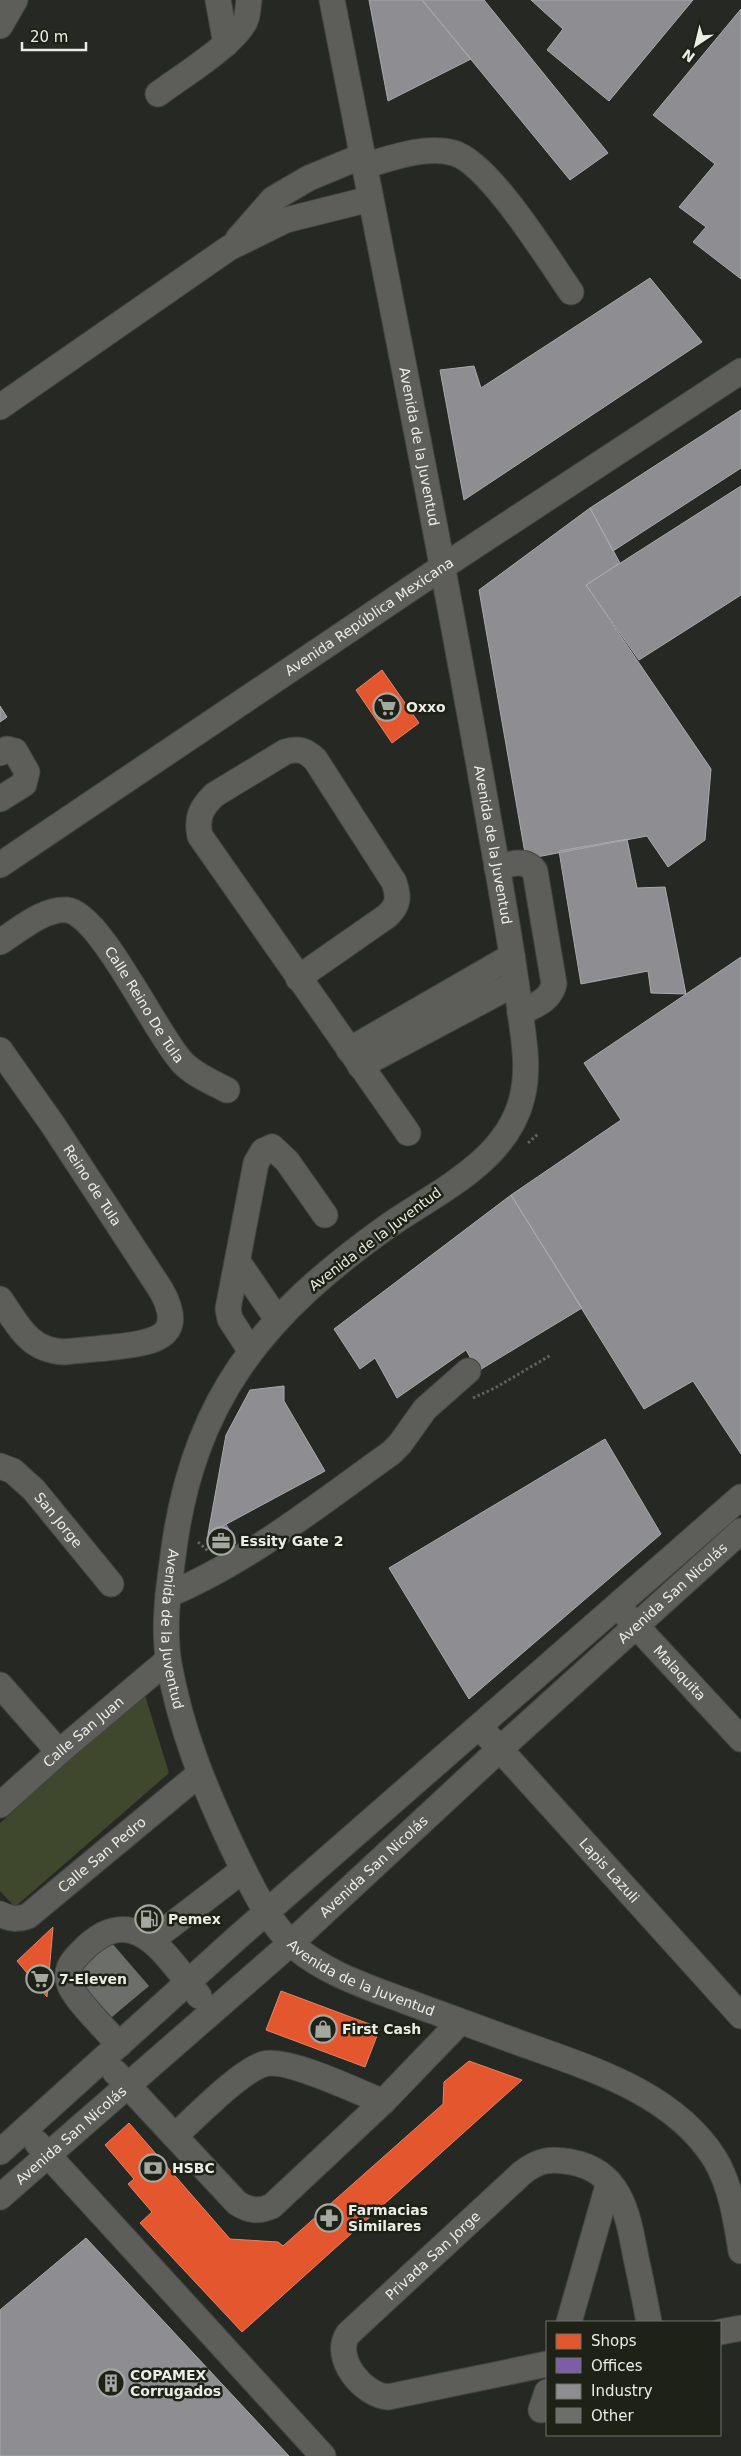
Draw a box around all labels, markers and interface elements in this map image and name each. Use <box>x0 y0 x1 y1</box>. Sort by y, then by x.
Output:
scale bar <box>22 20 86 52</box>
north arrow <box>671 20 721 70</box>
text: 20 m <box>30 28 68 46</box>
text: N <box>679 46 698 66</box>
street label: Avenida de la Juventud <box>396 366 442 527</box>
street label: Avenida República Mexicana <box>282 554 456 679</box>
supermarket icon: Oxxo <box>372 692 402 722</box>
place label: Oxxo <box>406 699 446 715</box>
street label: Avenida de la Juventud <box>471 764 515 926</box>
street label: Calle Reino De Tula <box>102 943 187 1066</box>
street label: Reino de Tula <box>60 1142 125 1229</box>
street label: Avenida de la Juventud <box>306 1184 444 1294</box>
street label: San Jorge <box>31 1489 86 1551</box>
office icon: Essity Gate 2 <box>206 1526 236 1556</box>
place label: Essity Gate 2 <box>240 1533 343 1549</box>
street label: Avenida San Nicolás <box>615 1540 730 1646</box>
street label: Avenida de la Juventud <box>158 1548 187 1711</box>
street label: Malaquita <box>650 1642 709 1704</box>
street label: Calle San Juan <box>40 1693 127 1770</box>
street label: Avenida San Nicolás <box>316 1812 431 1920</box>
street label: Calle San Pedro <box>55 1814 149 1896</box>
street label: Lapis Lazuli <box>576 1835 643 1906</box>
fuel station icon: Pemex <box>134 1904 164 1934</box>
place label: Pemex <box>168 1911 221 1927</box>
street label: Avenida de la Juventud <box>284 1936 437 2019</box>
supermarket icon: 7-Eleven <box>25 1964 55 1994</box>
place label: 7-Eleven <box>59 1971 127 1987</box>
shop icon: First Cash <box>308 2014 338 2044</box>
place label: First Cash <box>342 2021 421 2037</box>
street label: Avenida San Nicolás <box>12 2083 129 2188</box>
bank icon: HSBC <box>138 2153 168 2183</box>
place label: HSBC <box>172 2160 215 2176</box>
place label: Farmacias Similares <box>348 2202 428 2234</box>
pharmacy icon: Farmacias Similares <box>314 2203 344 2233</box>
street label: Privada San Jorge <box>382 2208 484 2303</box>
legend <box>546 2321 721 2436</box>
text: Shops <box>591 2332 637 2350</box>
text: Offices <box>591 2357 643 2375</box>
place label: COPAMEX Corrugados <box>130 2367 221 2399</box>
building icon: COPAMEX Corrugados <box>96 2368 126 2398</box>
text: Industry <box>591 2382 653 2400</box>
text: Other <box>591 2407 634 2425</box>

